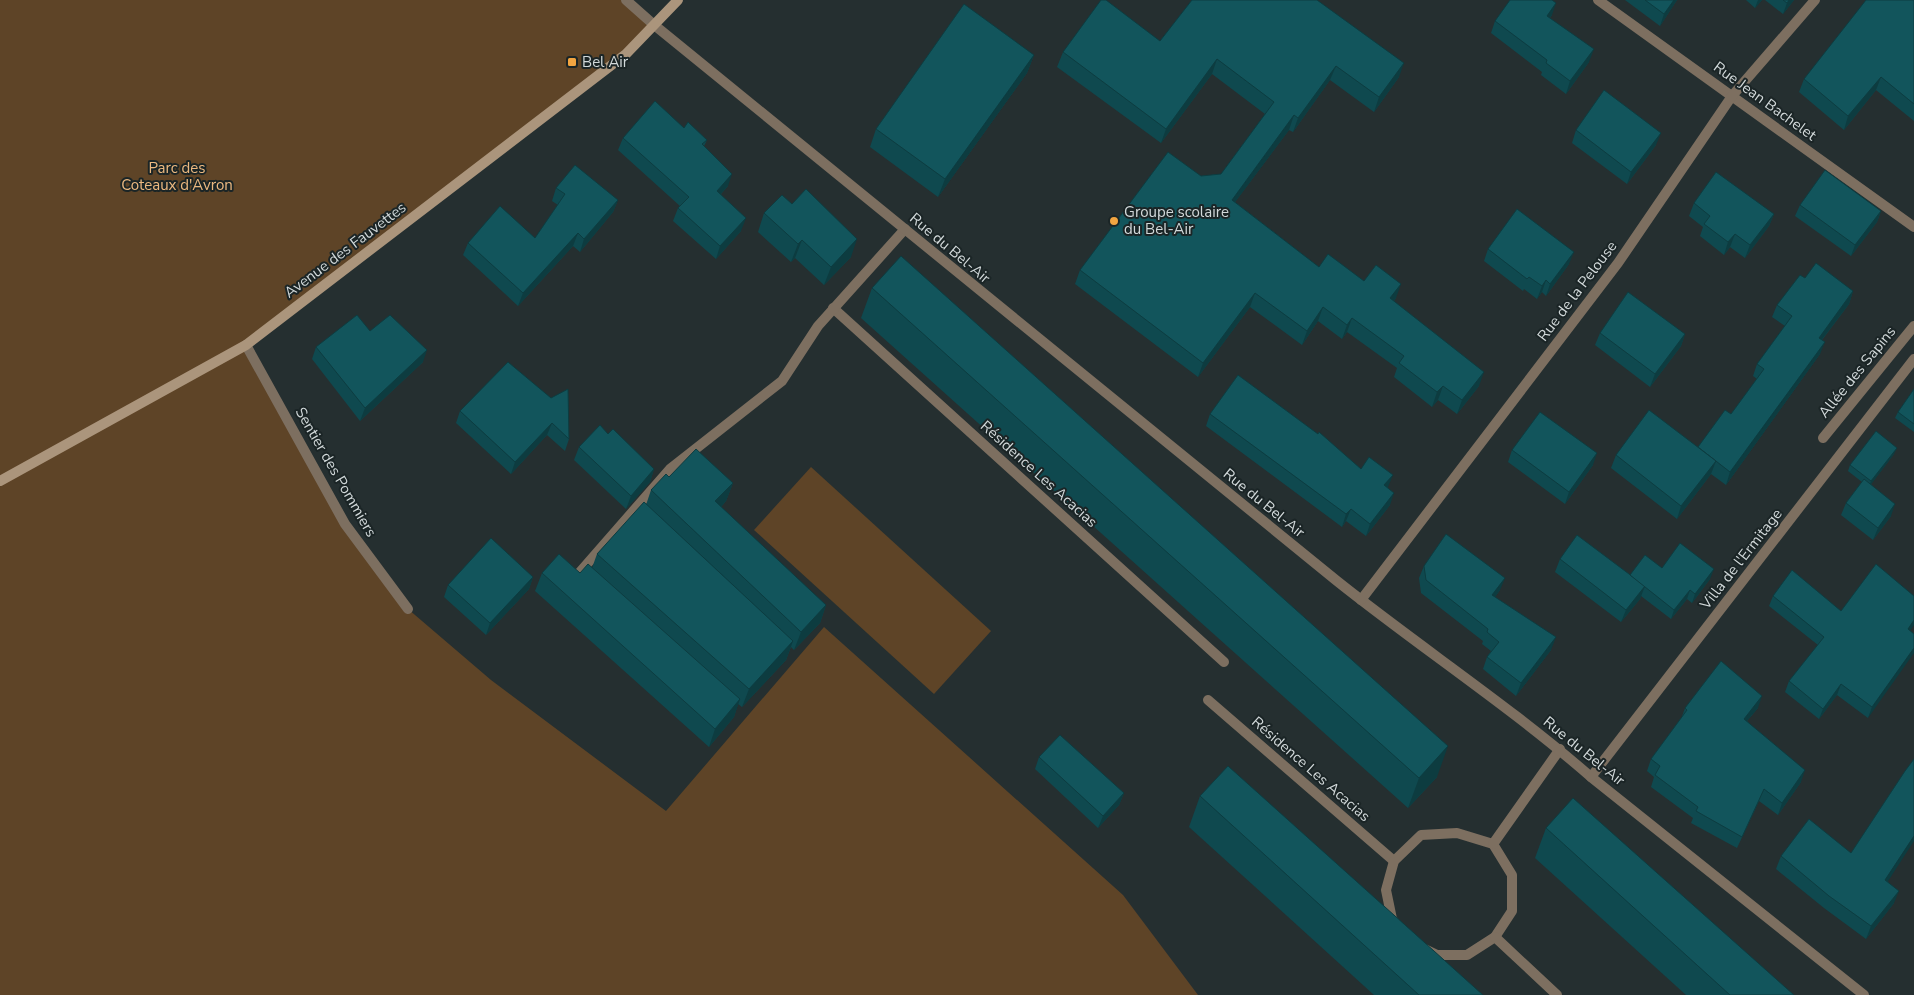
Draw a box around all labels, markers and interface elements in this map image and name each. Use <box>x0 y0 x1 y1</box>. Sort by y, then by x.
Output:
place label: Bel Air <box>582 52 629 72</box>
marker: Bel Air <box>566 56 578 68</box>
street label: Rue Jean Bachelet <box>1710 57 1821 146</box>
park label: Parc des Coteaux d'Avron <box>121 158 233 195</box>
street label: Avenue des Fauvettes <box>280 197 410 303</box>
place label: Groupe scolaire du Bel-Air <box>1124 202 1229 239</box>
street label: Rue du Bel-Air <box>905 208 995 288</box>
marker: Groupe scolaire du Bel-Air <box>1108 215 1120 227</box>
street label: Rue de la Pelouse <box>1533 237 1621 345</box>
street label: Allée des Sapins <box>1814 322 1900 422</box>
street label: Sentier des Pommiers <box>291 404 381 540</box>
street label: Résidence Les Acacias <box>976 416 1102 532</box>
street label: Rue du Bel-Air <box>1219 464 1309 543</box>
street label: Villa de l'Ermitage <box>1695 504 1787 614</box>
street label: Résidence Les Acacias <box>1248 712 1374 826</box>
street label: Rue du Bel-Air <box>1539 712 1629 791</box>

